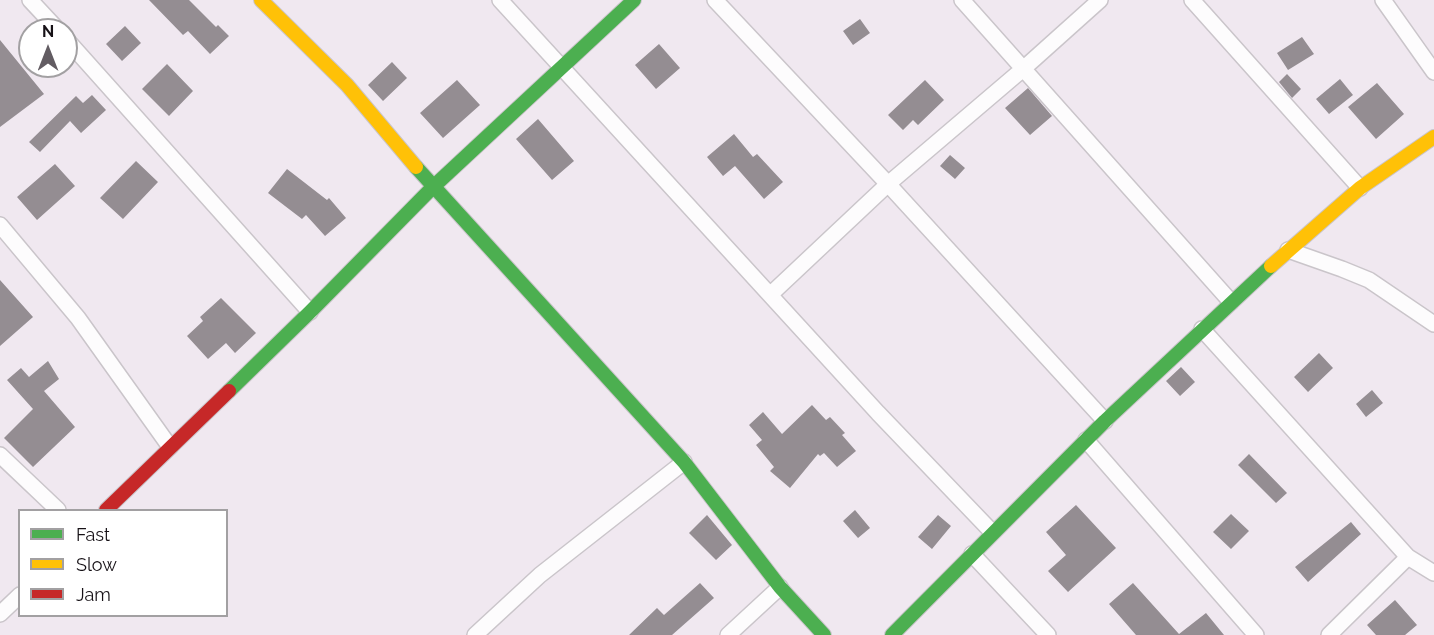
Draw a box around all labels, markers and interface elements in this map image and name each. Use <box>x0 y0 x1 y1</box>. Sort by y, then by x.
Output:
north arrow <box>18 18 78 78</box>
text: N <box>42 22 54 41</box>
legend <box>18 509 228 617</box>
text: Fast <box>76 524 110 545</box>
text: Slow <box>76 554 117 575</box>
text: Jam <box>76 584 111 605</box>

